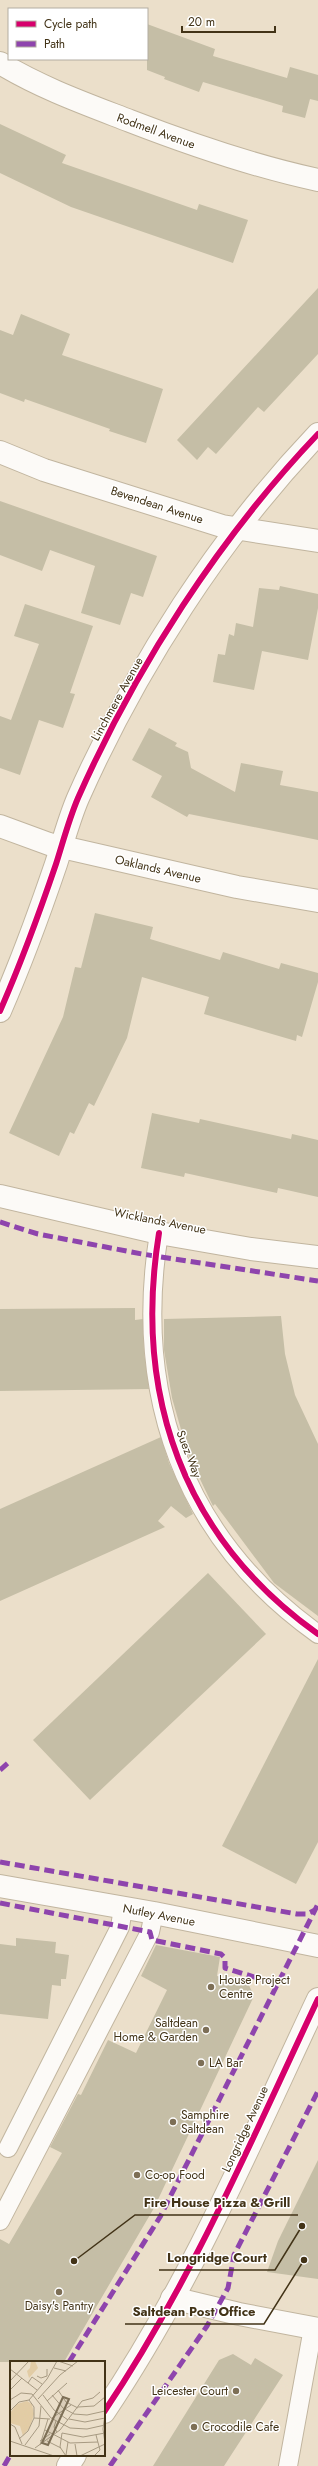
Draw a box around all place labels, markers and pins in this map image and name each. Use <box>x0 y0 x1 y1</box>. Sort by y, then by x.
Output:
place label: House Project Centre <box>219 1971 290 2003</box>
marker: House Project Centre <box>206 1982 216 1992</box>
place label: Saltdean Home & Garden <box>114 2014 198 2046</box>
marker: Saltdean Home & Garden <box>201 2025 211 2035</box>
place label: LA Bar <box>209 2054 244 2072</box>
marker: LA Bar <box>196 2058 206 2068</box>
place label: Samphire Saltdean <box>181 2106 229 2138</box>
marker: Samphire Saltdean <box>168 2117 178 2127</box>
place label: Co-op Food <box>145 2166 205 2184</box>
marker: Co-op Food <box>132 2170 142 2180</box>
callout: Fire House Pizza & Grill <box>135 2190 298 2215</box>
callout: Longridge Court <box>159 2245 275 2270</box>
marker: Daisy's Pantry <box>54 2287 64 2297</box>
place label: Daisy's Pantry <box>25 2297 94 2315</box>
callout: Saltdean Post Office <box>125 2299 264 2324</box>
place label: Leicester Court <box>152 2382 228 2400</box>
marker: Leicester Court <box>231 2386 241 2396</box>
place label: Crocodile Cafe <box>202 2418 279 2436</box>
marker: Crocodile Cafe <box>189 2422 199 2432</box>

